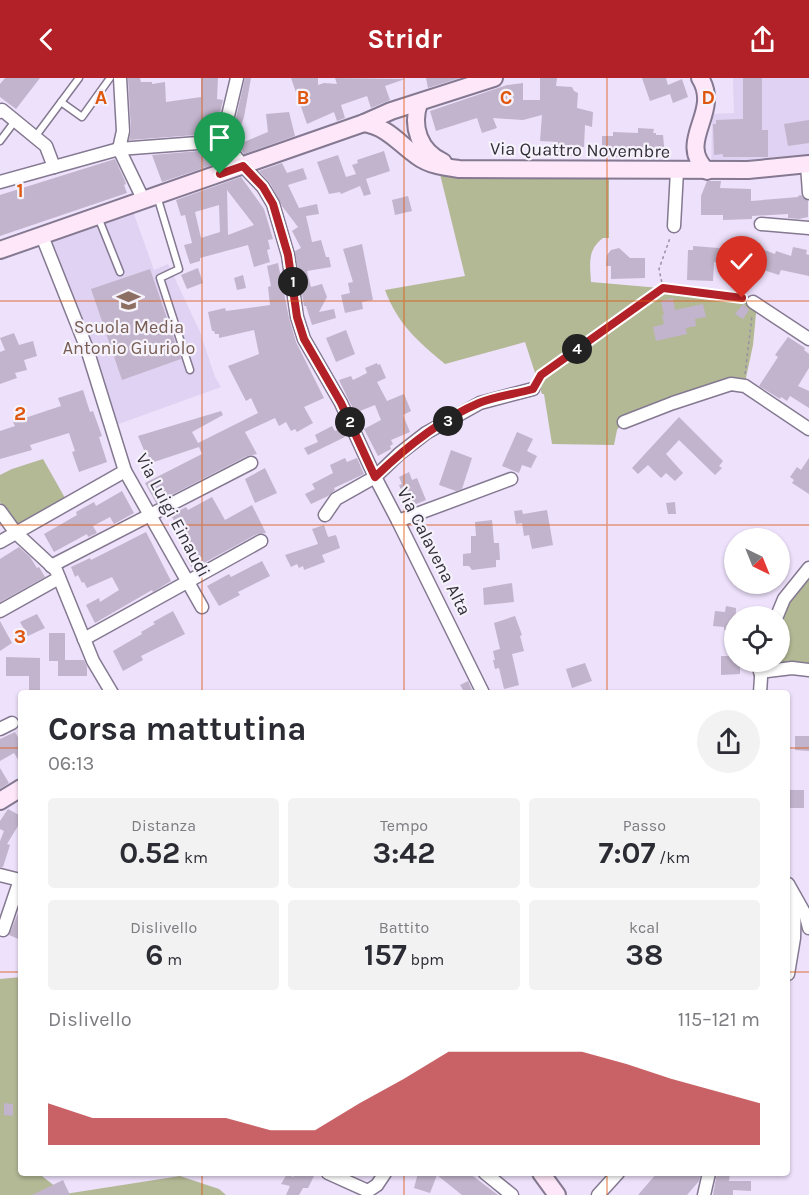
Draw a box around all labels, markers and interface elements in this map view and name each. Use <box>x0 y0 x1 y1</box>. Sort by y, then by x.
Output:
icon: back <box>30 23 63 56</box>
text: Stridr <box>367 23 442 55</box>
icon: share <box>746 23 779 56</box>
text: A <box>95 86 108 109</box>
text: B <box>297 86 309 109</box>
text: C <box>500 86 512 109</box>
text: D <box>701 86 715 109</box>
pin <box>194 112 245 174</box>
icon: arrive <box>203 121 236 154</box>
street label: Via Quattro Novembre <box>490 137 670 163</box>
text: 1 <box>16 179 24 202</box>
pin <box>716 236 767 298</box>
icon: check <box>725 245 758 278</box>
pin: 1 <box>278 267 308 297</box>
text: 1 <box>290 272 296 291</box>
school or university icon: Scuola Media Antonio Giuriolo <box>116 288 142 314</box>
place label: Scuola Media Antonio Giuriolo <box>63 316 195 359</box>
pin: 4 <box>562 334 592 364</box>
text: 4 <box>572 339 582 358</box>
text: 2 <box>14 402 26 425</box>
pin: 3 <box>433 406 463 436</box>
pin: 2 <box>335 407 365 437</box>
text: 3 <box>443 411 453 430</box>
text: 2 <box>345 412 355 431</box>
street label: Via Luigi Einaudi <box>131 449 215 581</box>
street label: Via Calavena Alta <box>392 483 476 619</box>
north arrow <box>724 528 790 594</box>
map controls <box>724 528 790 672</box>
button: locate <box>724 606 790 672</box>
text: 3 <box>14 625 26 648</box>
text: Corsa mattutina <box>48 710 307 748</box>
button: share <box>697 710 760 773</box>
text: 06:13 <box>48 752 94 775</box>
text: Distanza <box>131 816 196 835</box>
text: Tempo <box>380 816 428 835</box>
text: Passo <box>623 816 666 835</box>
text: 0.52 <box>119 835 180 871</box>
text: 3:42 <box>373 835 435 871</box>
text: 7:07 <box>599 835 655 871</box>
text: km <box>180 848 208 867</box>
text: /km <box>655 848 690 867</box>
text: Dislivello <box>130 918 197 937</box>
text: Battito <box>379 918 429 937</box>
text: kcal <box>629 918 660 937</box>
text: 6 <box>145 937 163 973</box>
text: 157 <box>364 937 407 973</box>
text: 38 <box>625 937 663 973</box>
text: m <box>163 950 182 969</box>
text: bpm <box>407 950 444 969</box>
text: Dislivello <box>48 1008 132 1031</box>
text: 115–121 m <box>678 1008 760 1031</box>

